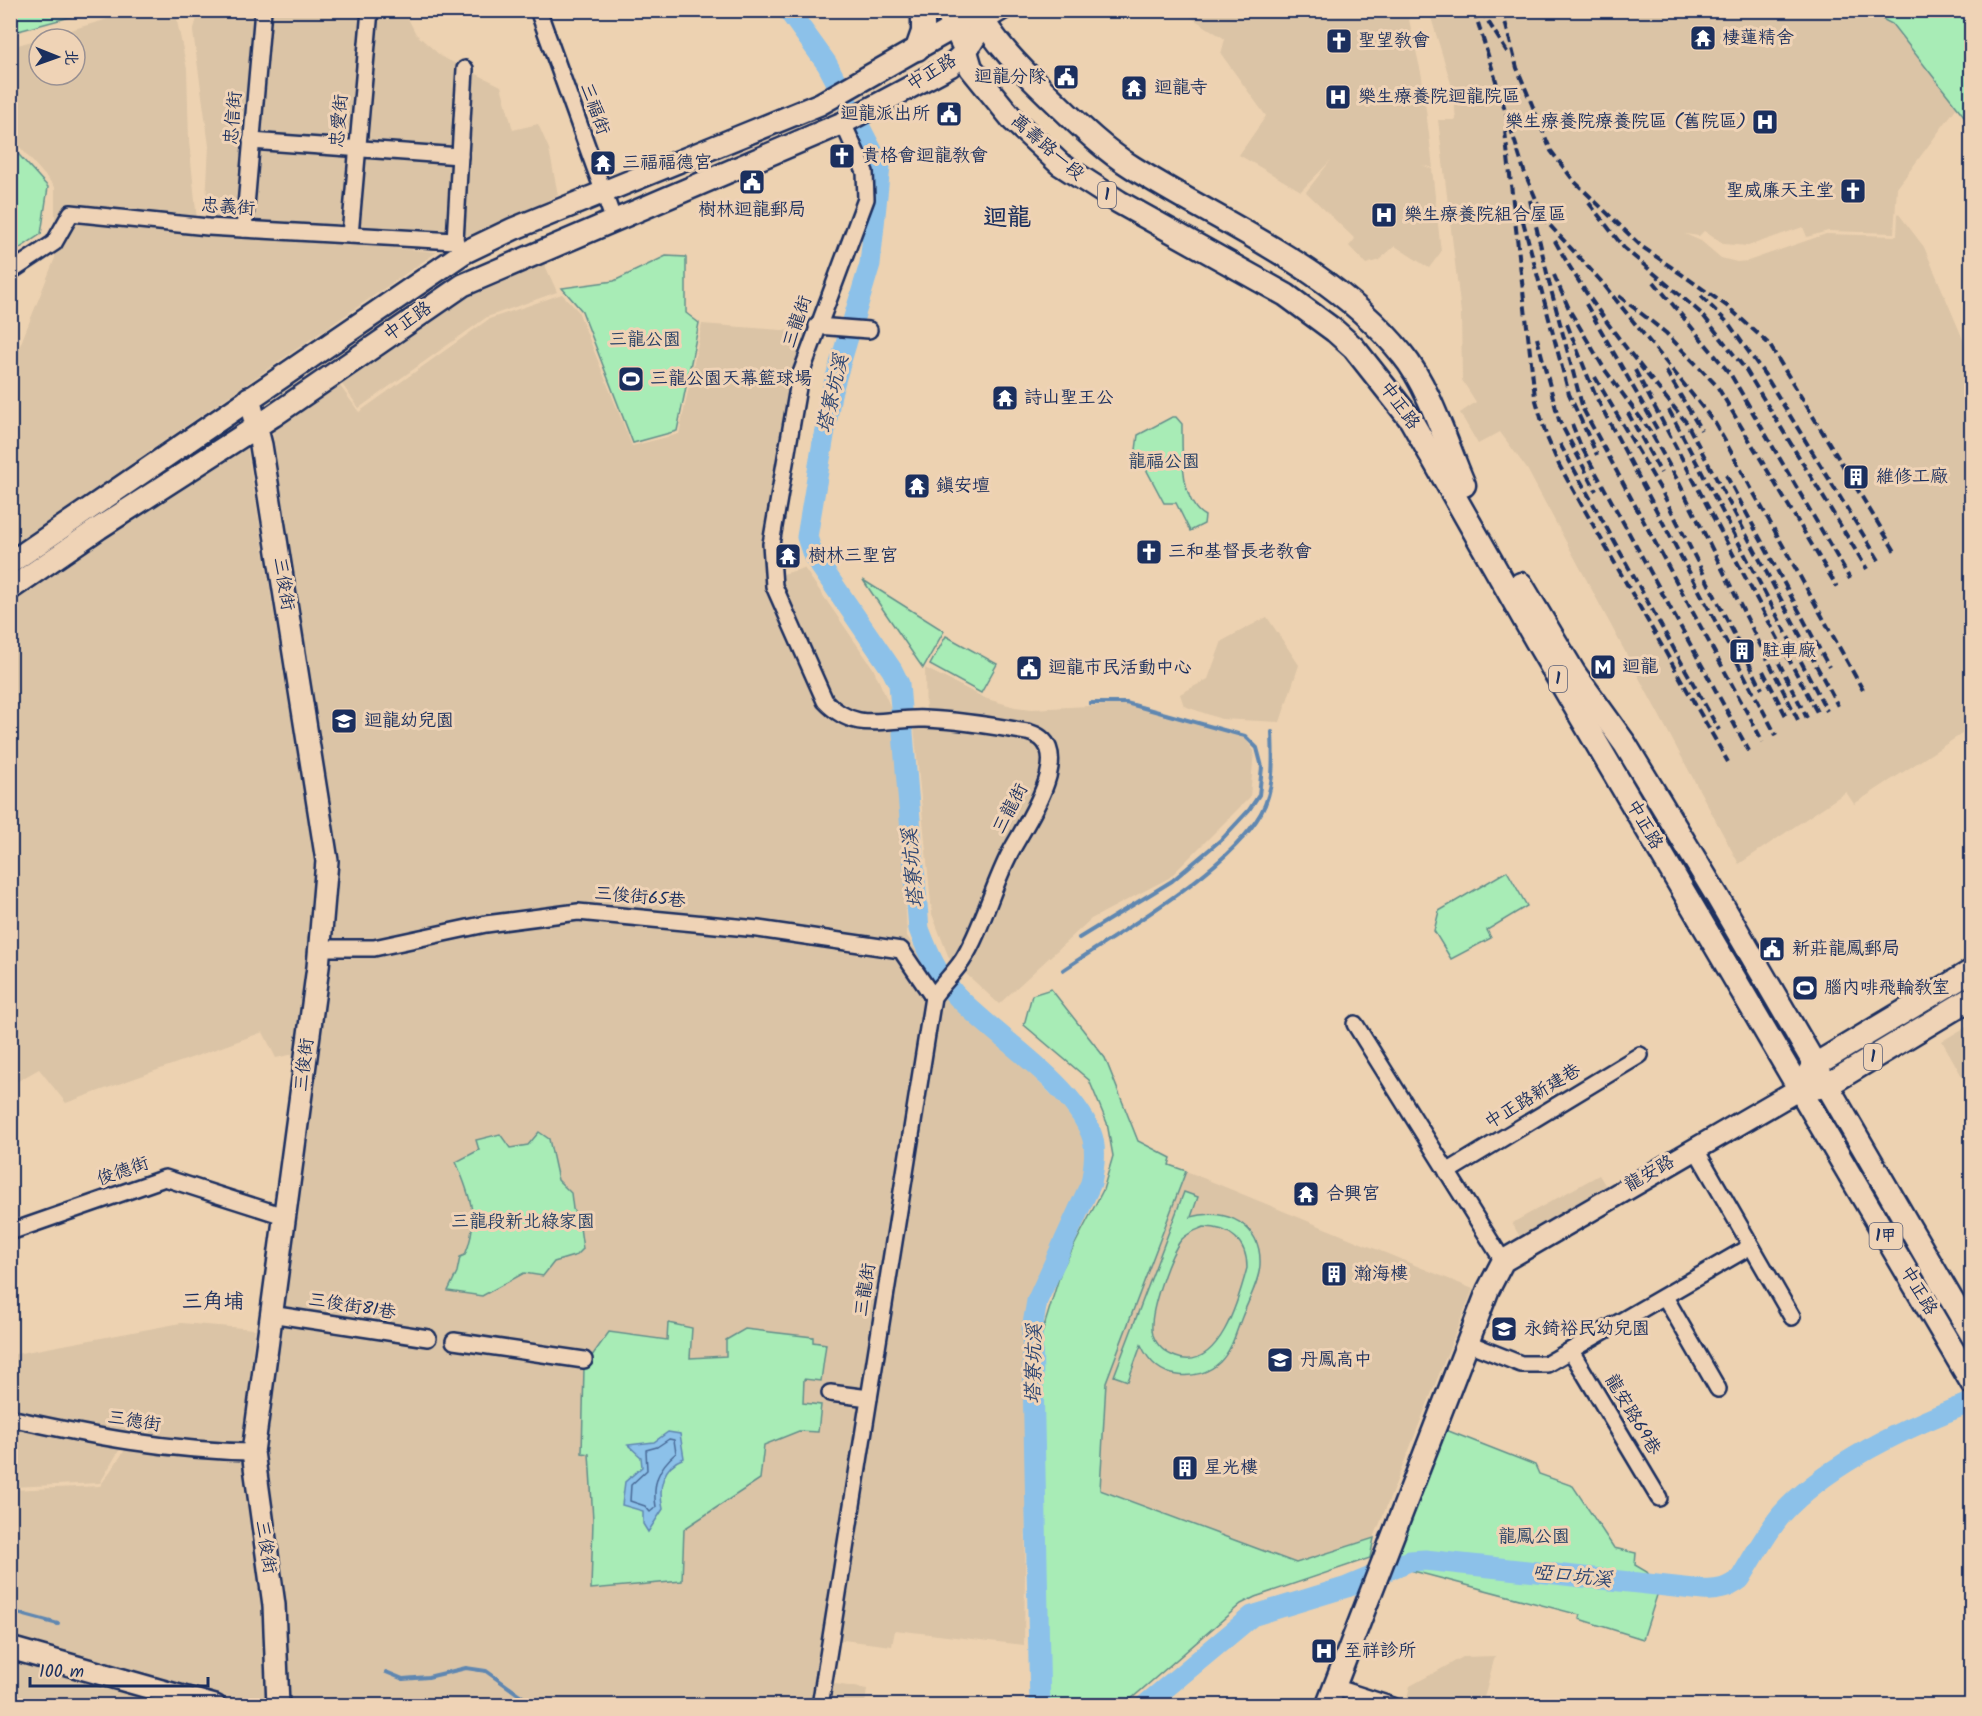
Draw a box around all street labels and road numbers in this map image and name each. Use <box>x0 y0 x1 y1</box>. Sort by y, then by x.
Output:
street label: 中正路 <box>901 47 963 99</box>
street label: 三福街 <box>571 79 617 139</box>
street label: 忠信街 <box>217 90 251 146</box>
street label: 忠愛街 <box>323 93 357 149</box>
street label: 萬壽路一段 <box>1004 108 1090 188</box>
road number: 1 <box>1098 182 1116 208</box>
street label: 忠義街 <box>200 192 256 224</box>
street label: 三龍街 <box>775 292 821 352</box>
street label: 中正路 <box>378 295 438 349</box>
street label: 中正路 <box>1371 376 1427 436</box>
street label: 三俊街 <box>264 555 302 613</box>
road number: 1 <box>1549 666 1567 692</box>
street label: 三龍街 <box>986 778 1036 840</box>
street label: 中正路 <box>1618 794 1670 856</box>
street label: 三俊街65巷 <box>593 880 687 916</box>
street label: 三俊街 <box>287 1036 323 1094</box>
road number: 1 <box>1864 1044 1882 1070</box>
street label: 中正路新建巷 <box>1479 1057 1587 1137</box>
street label: 龍安路 <box>1619 1148 1681 1200</box>
street label: 俊德街 <box>93 1149 153 1195</box>
road number: 1甲 <box>1870 1223 1902 1249</box>
street label: 中正路 <box>1892 1260 1944 1322</box>
street label: 三龍街 <box>847 1261 885 1319</box>
street label: 三俊街81巷 <box>306 1286 398 1328</box>
street label: 龍安路69巷 <box>1596 1369 1668 1461</box>
street label: 三德街 <box>105 1403 163 1441</box>
street label: 三俊街 <box>246 1518 284 1576</box>

